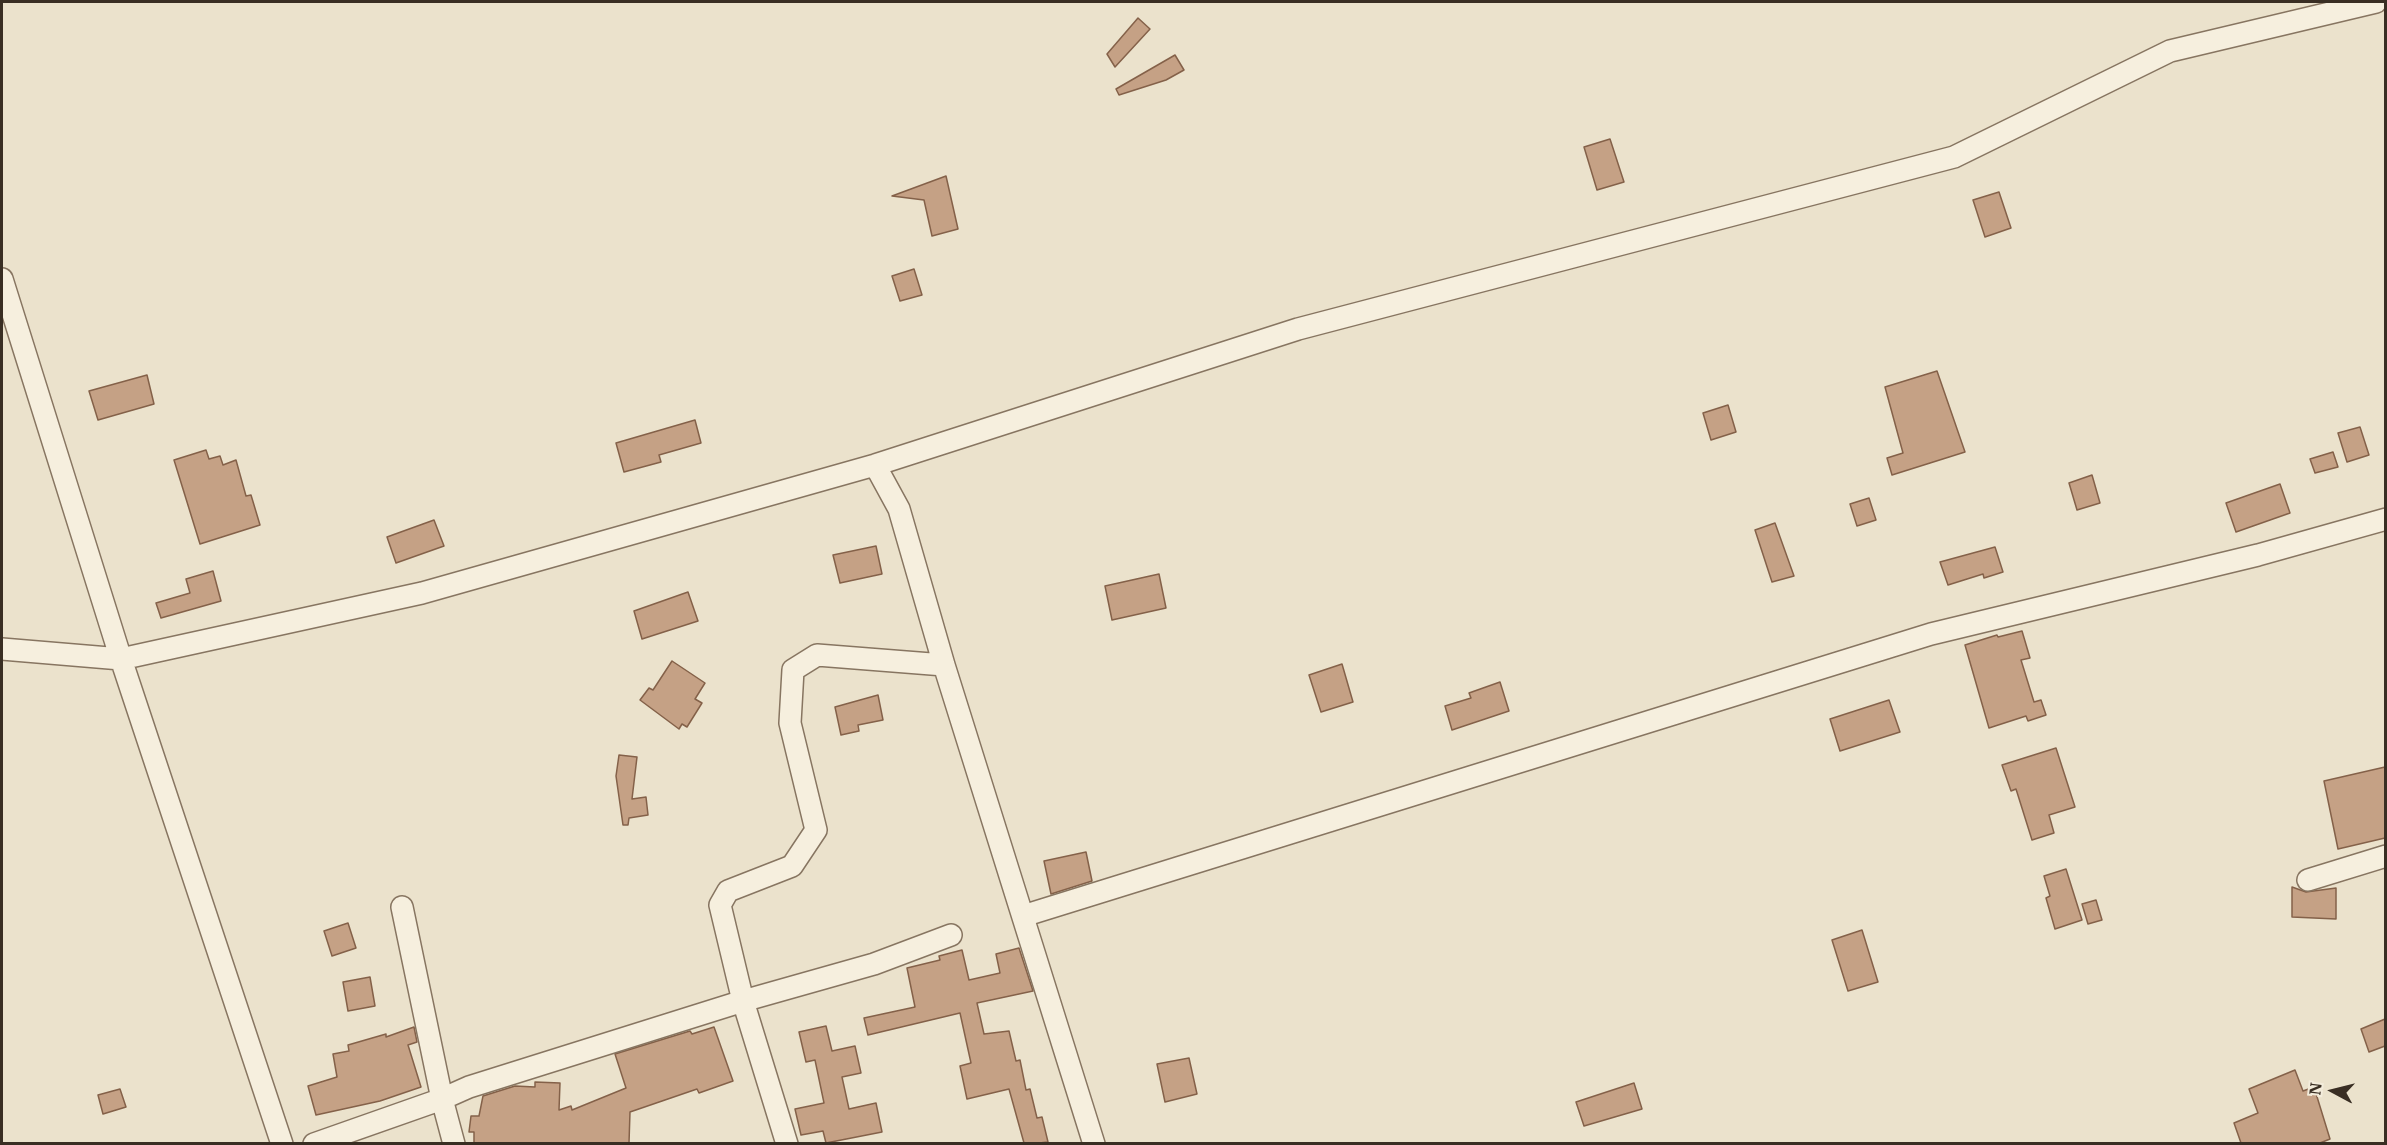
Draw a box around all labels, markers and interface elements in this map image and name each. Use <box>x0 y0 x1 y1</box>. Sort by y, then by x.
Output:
north arrow <box>2303 1061 2363 1121</box>
text: N <box>2304 1081 2326 1096</box>

